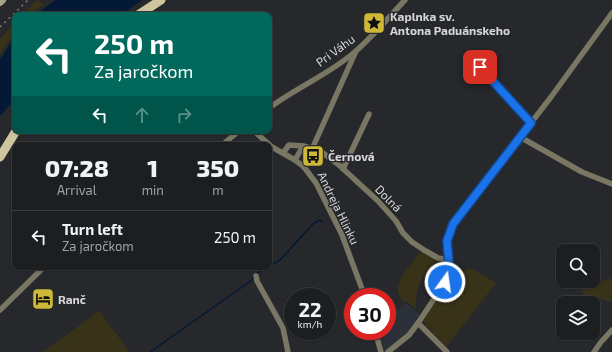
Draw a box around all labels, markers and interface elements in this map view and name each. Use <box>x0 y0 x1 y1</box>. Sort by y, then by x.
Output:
place label: Kaplnka sv. Antona Paduánskeho <box>390 9 510 37</box>
place icon: Kaplnka sv. Antona Paduánskeho <box>361 10 387 36</box>
text: 250 m <box>94 26 174 60</box>
icon: left <box>28 28 80 80</box>
street label: Pri Váhu <box>313 31 357 69</box>
pin <box>463 50 497 84</box>
icon: arrive <box>469 56 491 78</box>
text: Za jaročkom <box>94 60 193 82</box>
icon: left <box>89 104 111 126</box>
icon: ahead <box>131 104 153 126</box>
icon: right <box>173 104 195 126</box>
bus stop icon: Černová <box>300 143 326 169</box>
place label: Černová <box>328 149 375 163</box>
text: 07:28 <box>45 153 109 182</box>
text: 1 <box>147 153 158 182</box>
text: 350 <box>197 153 239 182</box>
street label: Andreja Hlinku <box>314 169 363 247</box>
text: Arrival <box>57 182 97 198</box>
text: min <box>142 182 164 198</box>
text: m <box>212 182 224 198</box>
street label: Dolná <box>373 182 405 214</box>
text: Turn left <box>62 220 123 238</box>
icon: left <box>28 226 50 248</box>
text: 250 m <box>214 228 256 246</box>
text: Za jaročkom <box>62 238 134 254</box>
map controls <box>556 244 600 340</box>
button: search <box>556 244 600 288</box>
position arrow <box>424 261 466 303</box>
hotel icon: Ranč <box>30 286 56 312</box>
speed limit sign: 30 <box>344 288 396 340</box>
place label: Ranč <box>58 292 86 306</box>
button: layers <box>556 296 600 340</box>
text: 22 <box>298 297 322 321</box>
text: km/h <box>298 318 322 330</box>

